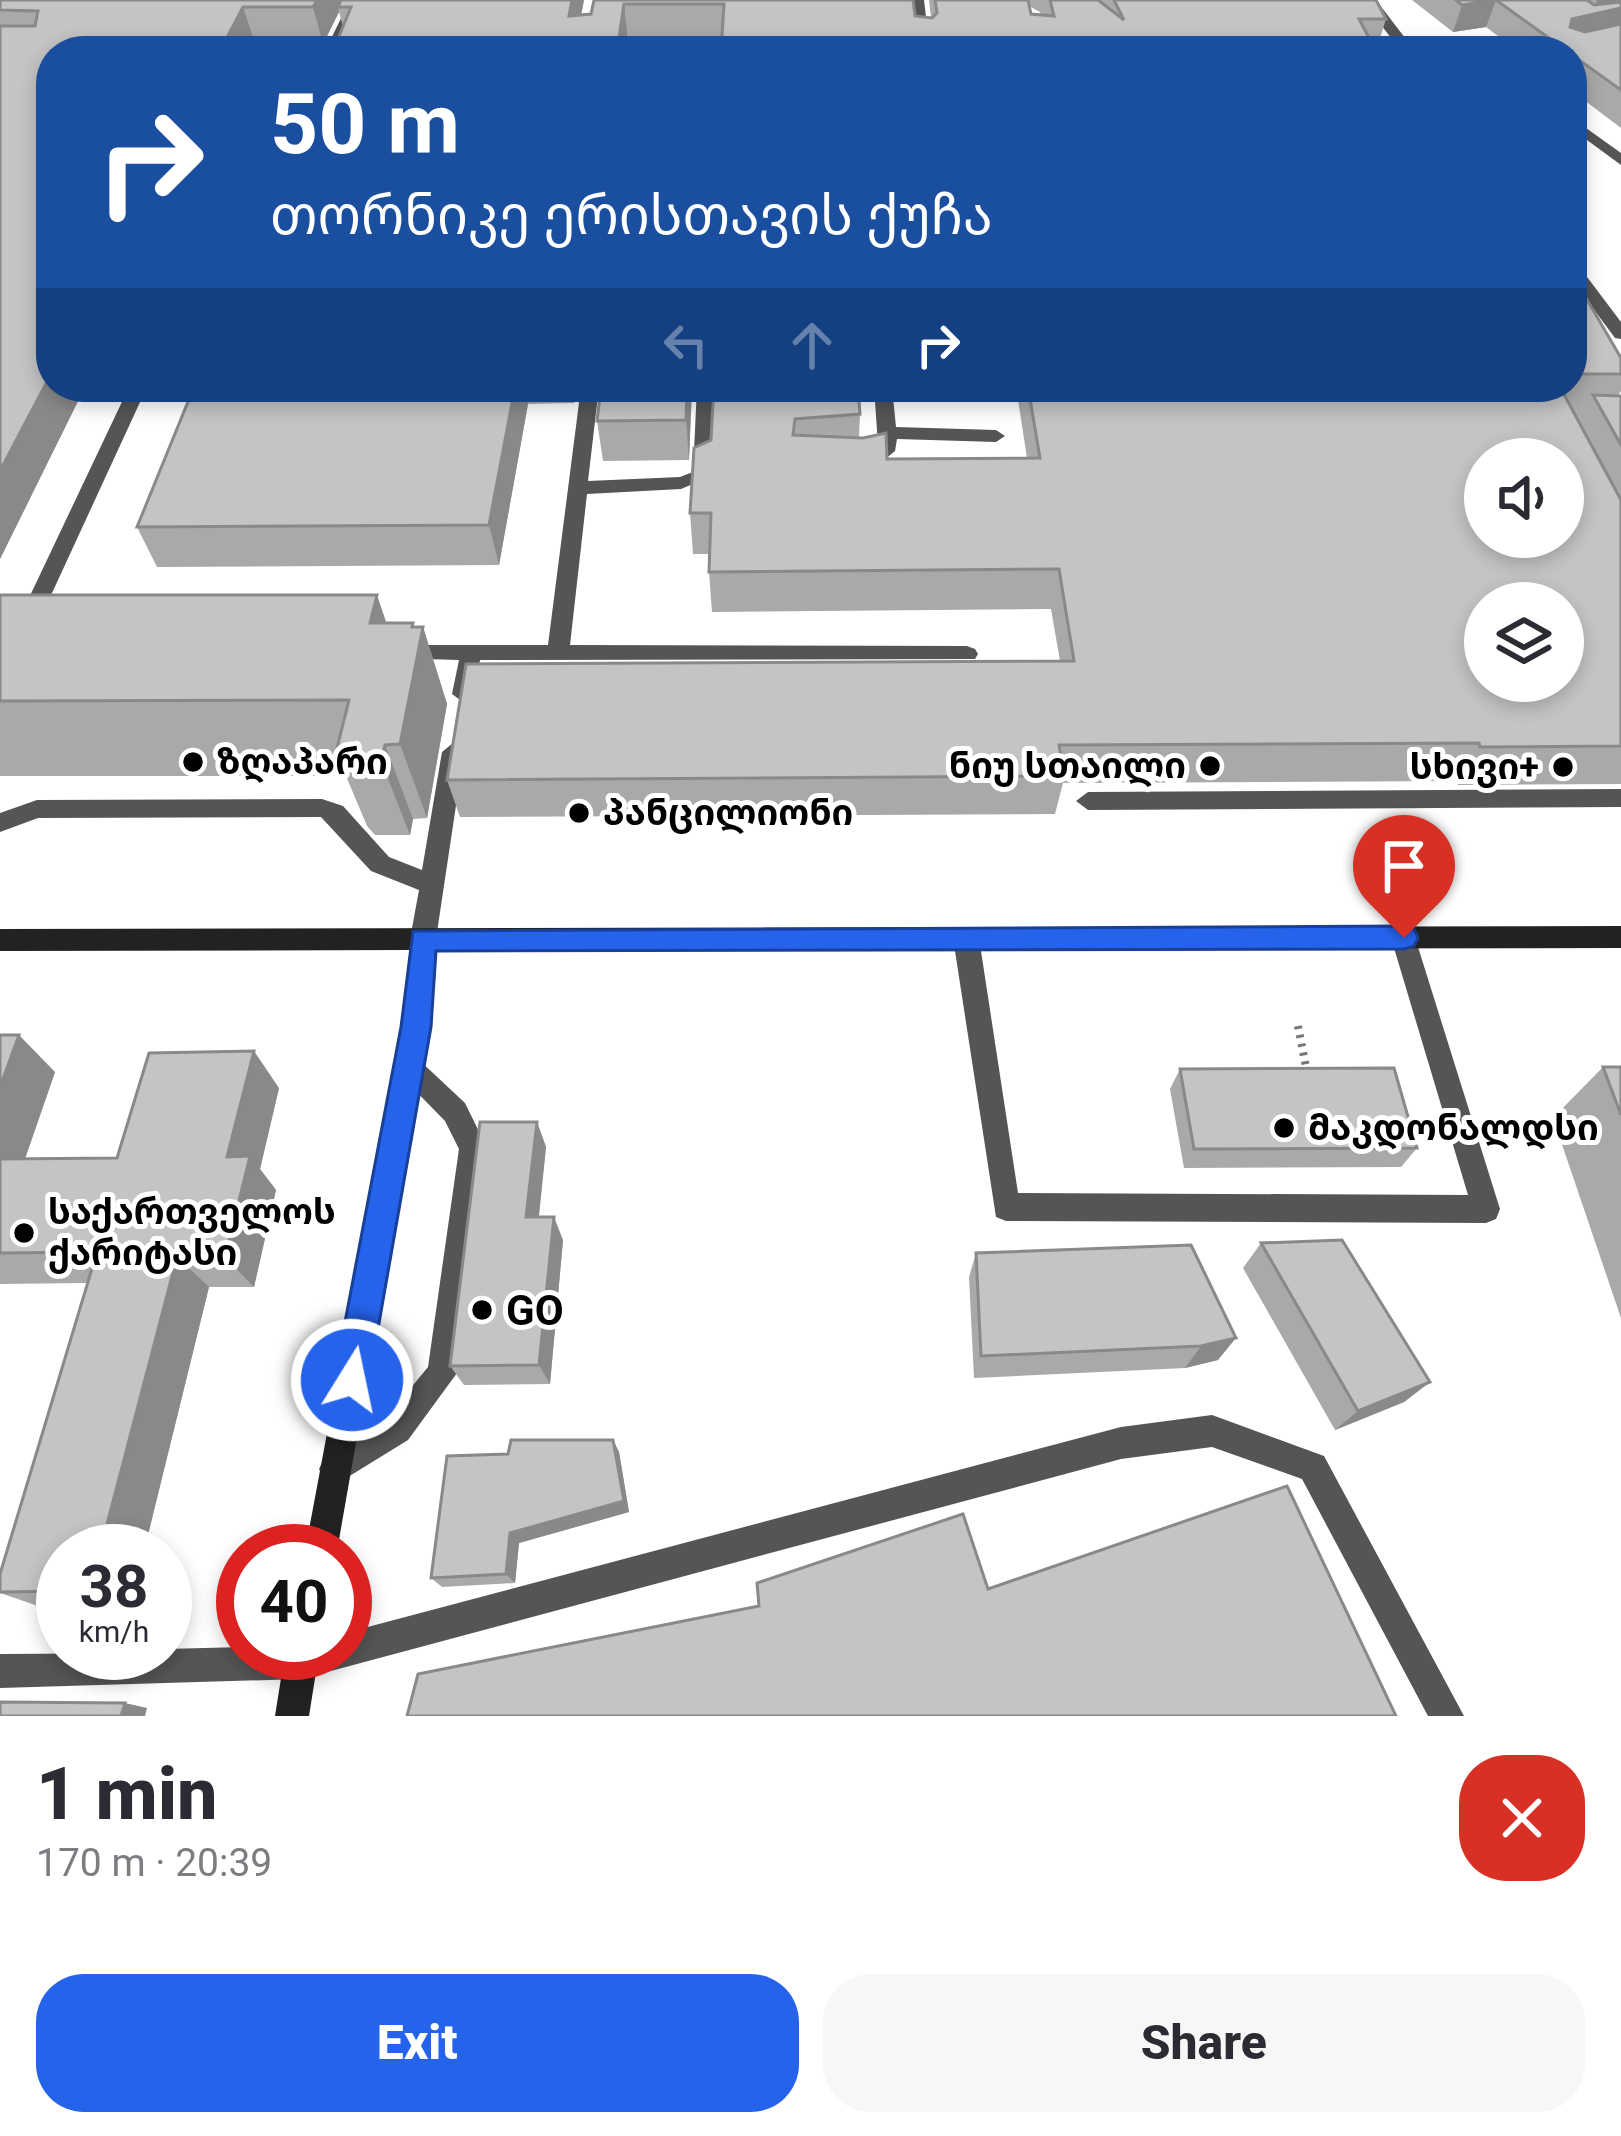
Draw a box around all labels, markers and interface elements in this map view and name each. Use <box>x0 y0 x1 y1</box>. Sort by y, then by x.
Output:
text: 50 m <box>270 75 460 174</box>
icon: right <box>72 84 228 240</box>
text: თორნიკე ერისთავის ქუჩა <box>270 184 993 247</box>
icon: left <box>653 312 719 378</box>
icon: ahead <box>779 312 845 378</box>
icon: right <box>905 312 971 378</box>
map controls <box>1464 438 1584 702</box>
button: sound <box>1464 438 1584 558</box>
button: layers <box>1464 582 1584 702</box>
place label: ზღაპარი <box>217 741 388 783</box>
place label: ნიუ სთაილი <box>949 745 1186 787</box>
place label: სხივი+ <box>1410 746 1539 788</box>
marker: ზღაპარი <box>180 749 206 775</box>
marker: ნიუ სთაილი <box>1197 753 1223 779</box>
marker: სხივი+ <box>1550 754 1576 780</box>
place label: პანცილიონი <box>603 792 853 834</box>
marker: პანცილიონი <box>566 800 592 826</box>
pin <box>1353 815 1455 938</box>
icon: arrive <box>1371 833 1437 899</box>
place label: მაკდონალდსი <box>1308 1107 1599 1150</box>
marker: მაკდონალდსი <box>1271 1115 1297 1141</box>
place label: საქართველოს ქარიტასი <box>48 1191 336 1274</box>
marker: საქართველოს ქარიტასი <box>11 1220 37 1246</box>
place label: GO <box>506 1286 564 1335</box>
marker: GO <box>469 1297 495 1323</box>
position arrow <box>289 1317 415 1443</box>
speed limit sign: 40 <box>216 1524 372 1680</box>
text: 38 <box>80 1551 148 1622</box>
text: km/h <box>79 1614 149 1649</box>
text: 1 min <box>36 1752 218 1837</box>
button: close <box>1459 1755 1585 1881</box>
text: 170 m · 20:39 <box>36 1840 272 1886</box>
button: Exit <box>36 1974 799 2112</box>
button: Share <box>823 1974 1585 2112</box>

